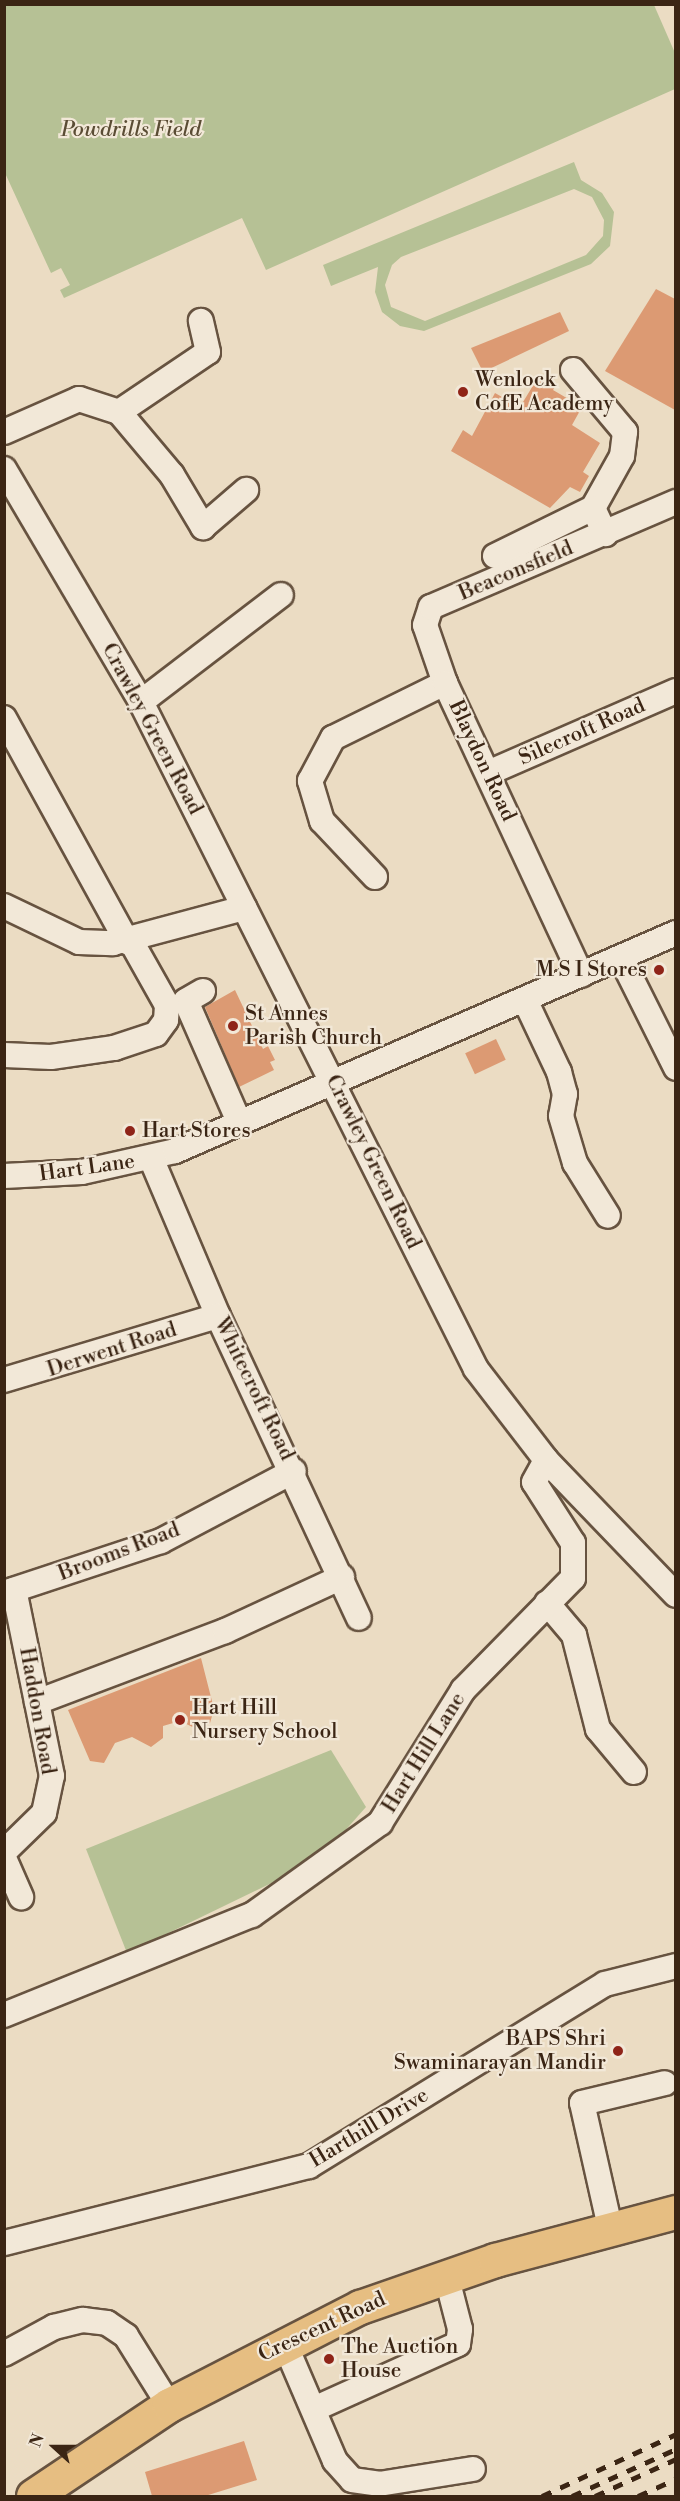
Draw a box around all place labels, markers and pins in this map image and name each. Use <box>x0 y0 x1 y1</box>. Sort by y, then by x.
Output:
place label: Wenlock CofE Academy <box>475 367 613 417</box>
marker: Wenlock CofE Academy <box>456 385 470 399</box>
place label: M S I Stores <box>536 957 647 983</box>
marker: M S I Stores <box>652 963 666 977</box>
place label: St Annes Parish Church <box>245 1001 382 1051</box>
marker: St Annes Parish Church <box>226 1019 240 1033</box>
place label: Hart Stores <box>142 1118 251 1144</box>
marker: Hart Stores <box>123 1124 137 1138</box>
place label: Hart Hill Nursery School <box>192 1695 337 1745</box>
marker: Hart Hill Nursery School <box>173 1713 187 1727</box>
place label: BAPS Shri Swaminarayan Mandir <box>394 2026 606 2076</box>
marker: BAPS Shri Swaminarayan Mandir <box>611 2044 625 2058</box>
place label: The Auction House <box>341 2334 458 2384</box>
marker: The Auction House <box>322 2352 336 2366</box>

